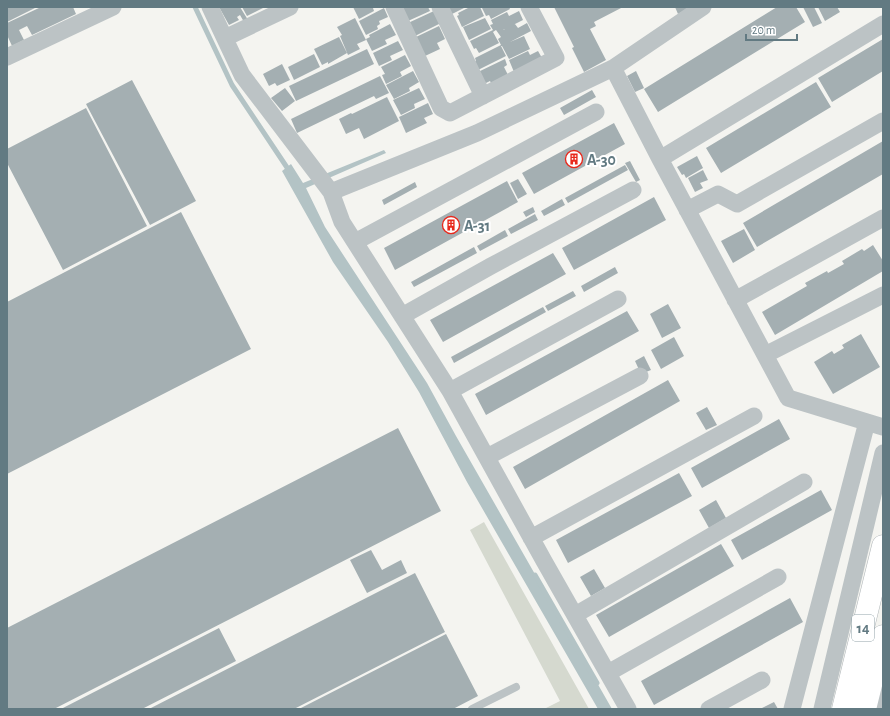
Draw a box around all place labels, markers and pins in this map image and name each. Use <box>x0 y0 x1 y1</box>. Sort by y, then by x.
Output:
building icon: A-30 <box>564 149 584 169</box>
place label: A-30 <box>587 152 616 168</box>
building icon: A-31 <box>441 215 461 235</box>
place label: A-31 <box>464 218 490 234</box>

